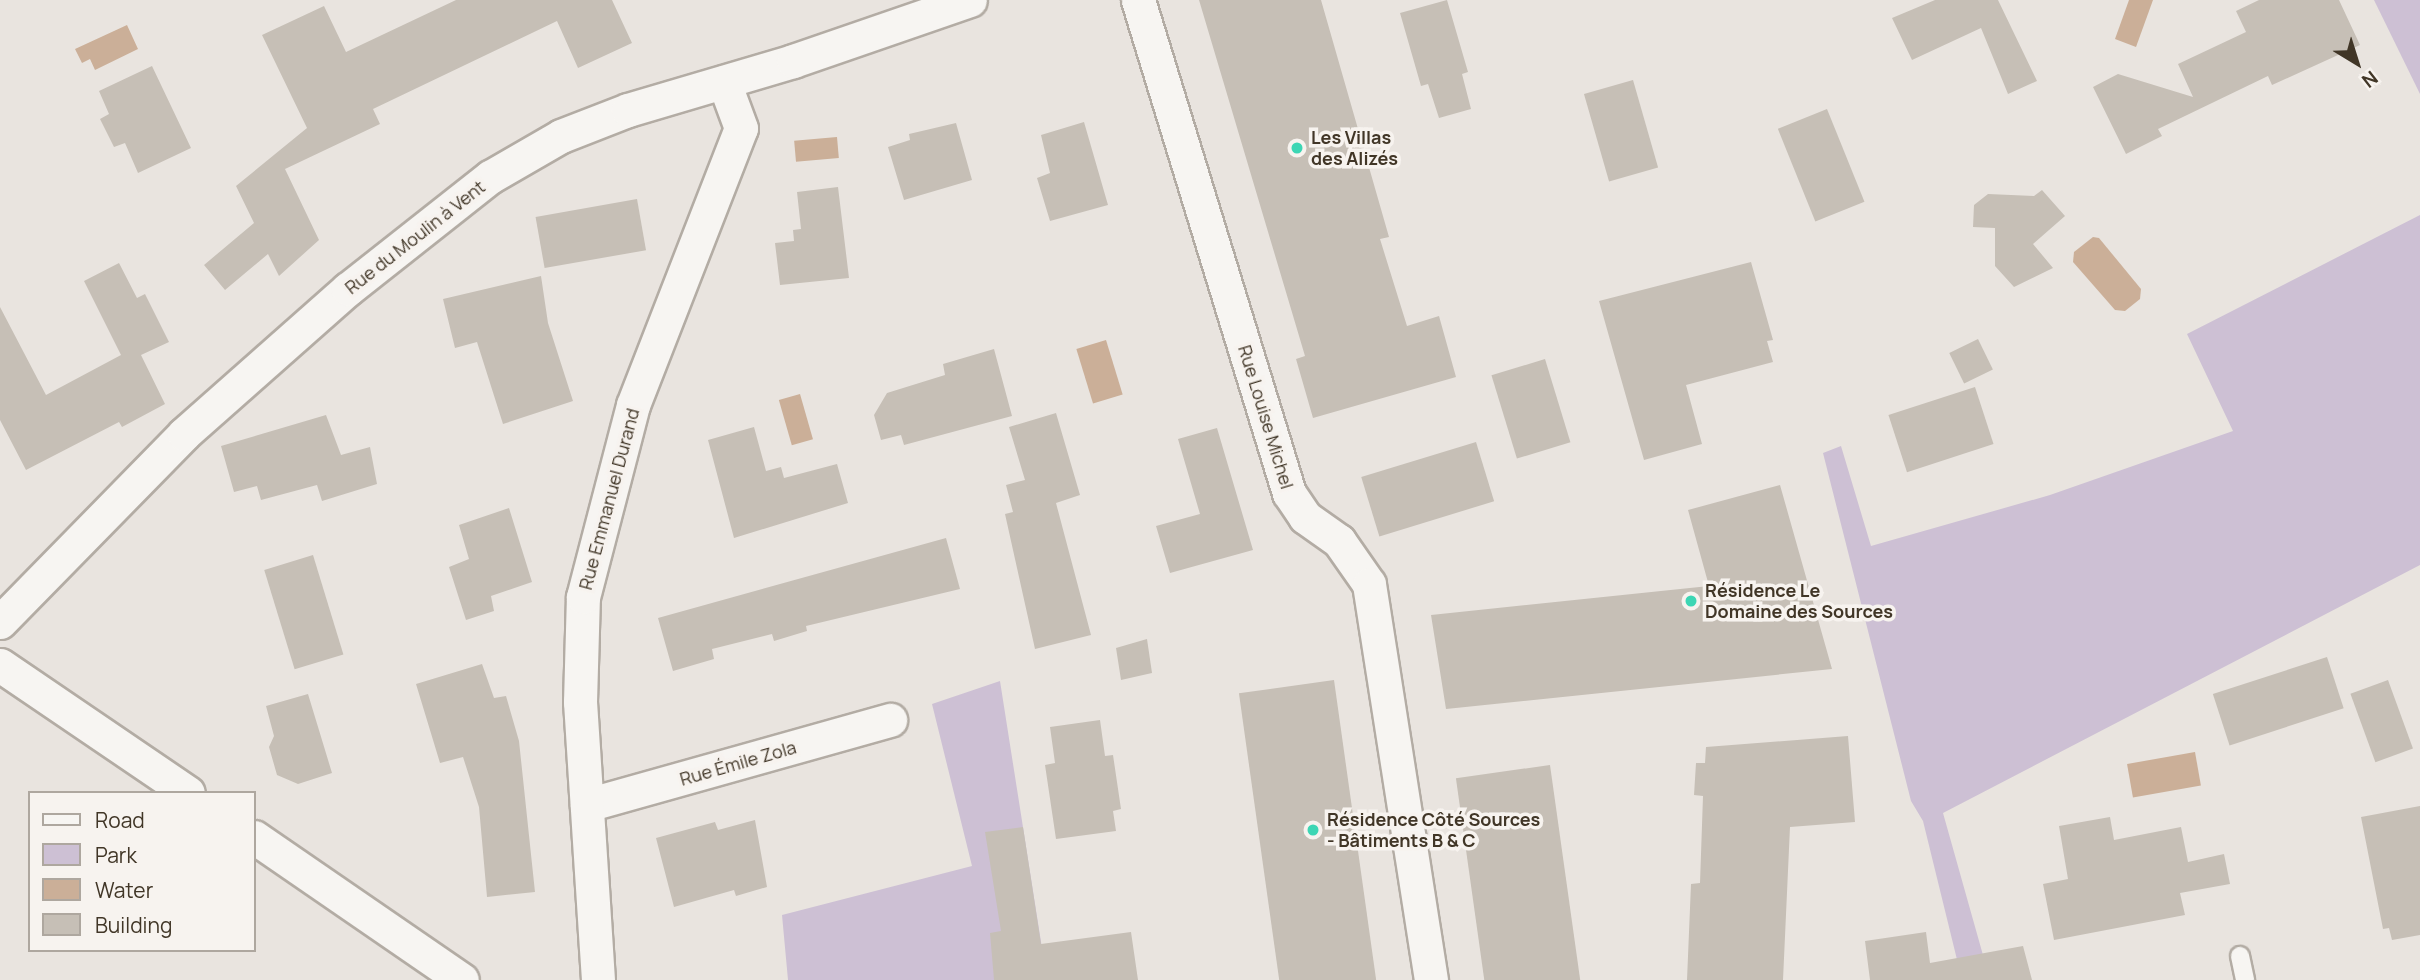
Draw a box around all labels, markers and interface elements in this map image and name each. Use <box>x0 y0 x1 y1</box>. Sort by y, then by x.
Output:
north arrow <box>2322 28 2392 98</box>
text: N <box>2357 65 2383 94</box>
place label: Les Villas des Alizés <box>1311 127 1398 170</box>
marker: Les Villas des Alizés <box>1289 140 1305 156</box>
street label: Rue du Moulin à Vent <box>341 176 489 298</box>
street label: Rue Louise Michel <box>1234 343 1298 491</box>
street label: Rue Emmanuel Durand <box>574 406 644 592</box>
place label: Résidence Le Domaine des Sources <box>1705 580 1893 622</box>
marker: Résidence Le Domaine des Sources <box>1683 593 1699 609</box>
street label: Rue Émile Zola <box>677 736 799 790</box>
legend <box>28 791 256 952</box>
text: Road <box>95 806 145 834</box>
place label: Résidence Côté Sources - Bâtiments B & C <box>1327 809 1540 852</box>
marker: Résidence Côté Sources - Bâtiments B & C <box>1305 822 1321 838</box>
text: Park <box>95 841 137 869</box>
text: Water <box>95 876 153 904</box>
text: Building <box>95 911 172 939</box>

